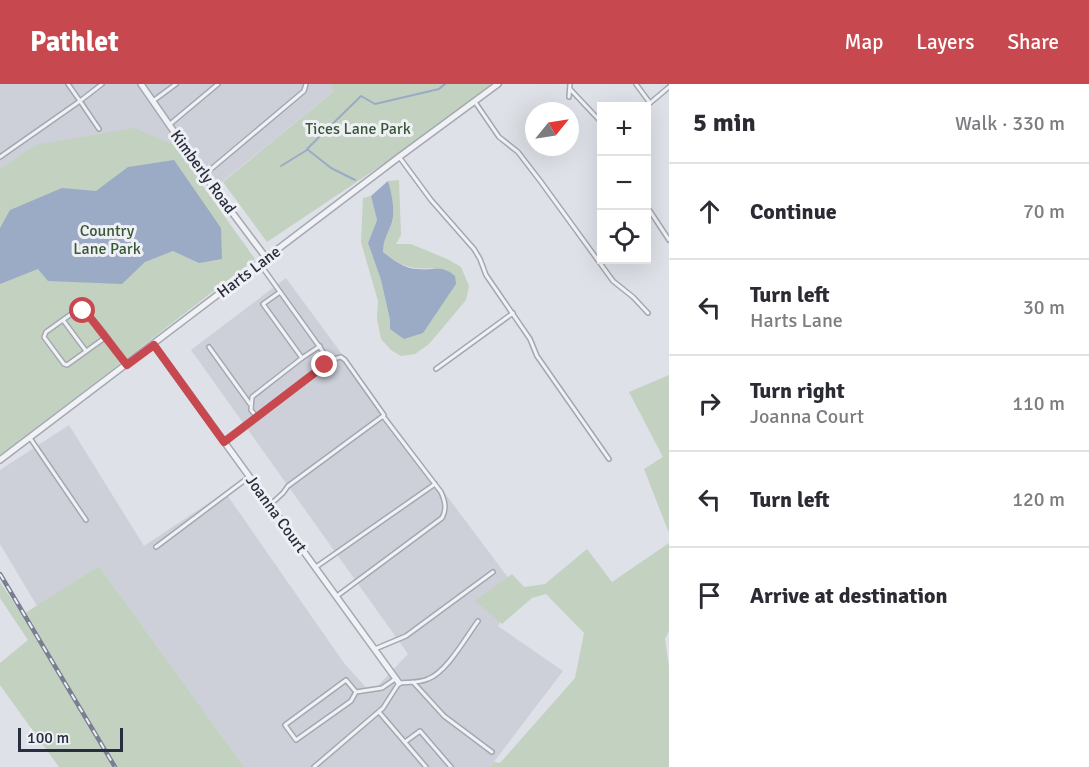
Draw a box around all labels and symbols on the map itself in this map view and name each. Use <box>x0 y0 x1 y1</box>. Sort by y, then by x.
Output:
north arrow <box>525 102 579 156</box>
park label: Tices Lane Park <box>305 119 411 139</box>
street label: Kimberly Road <box>166 126 240 218</box>
park label: Country Lane Park <box>73 221 141 259</box>
street label: Harts Lane <box>213 242 285 302</box>
route start <box>69 297 95 323</box>
route end <box>311 351 337 377</box>
street label: Joanna Court <box>241 471 311 557</box>
scale bar <box>18 725 123 752</box>

